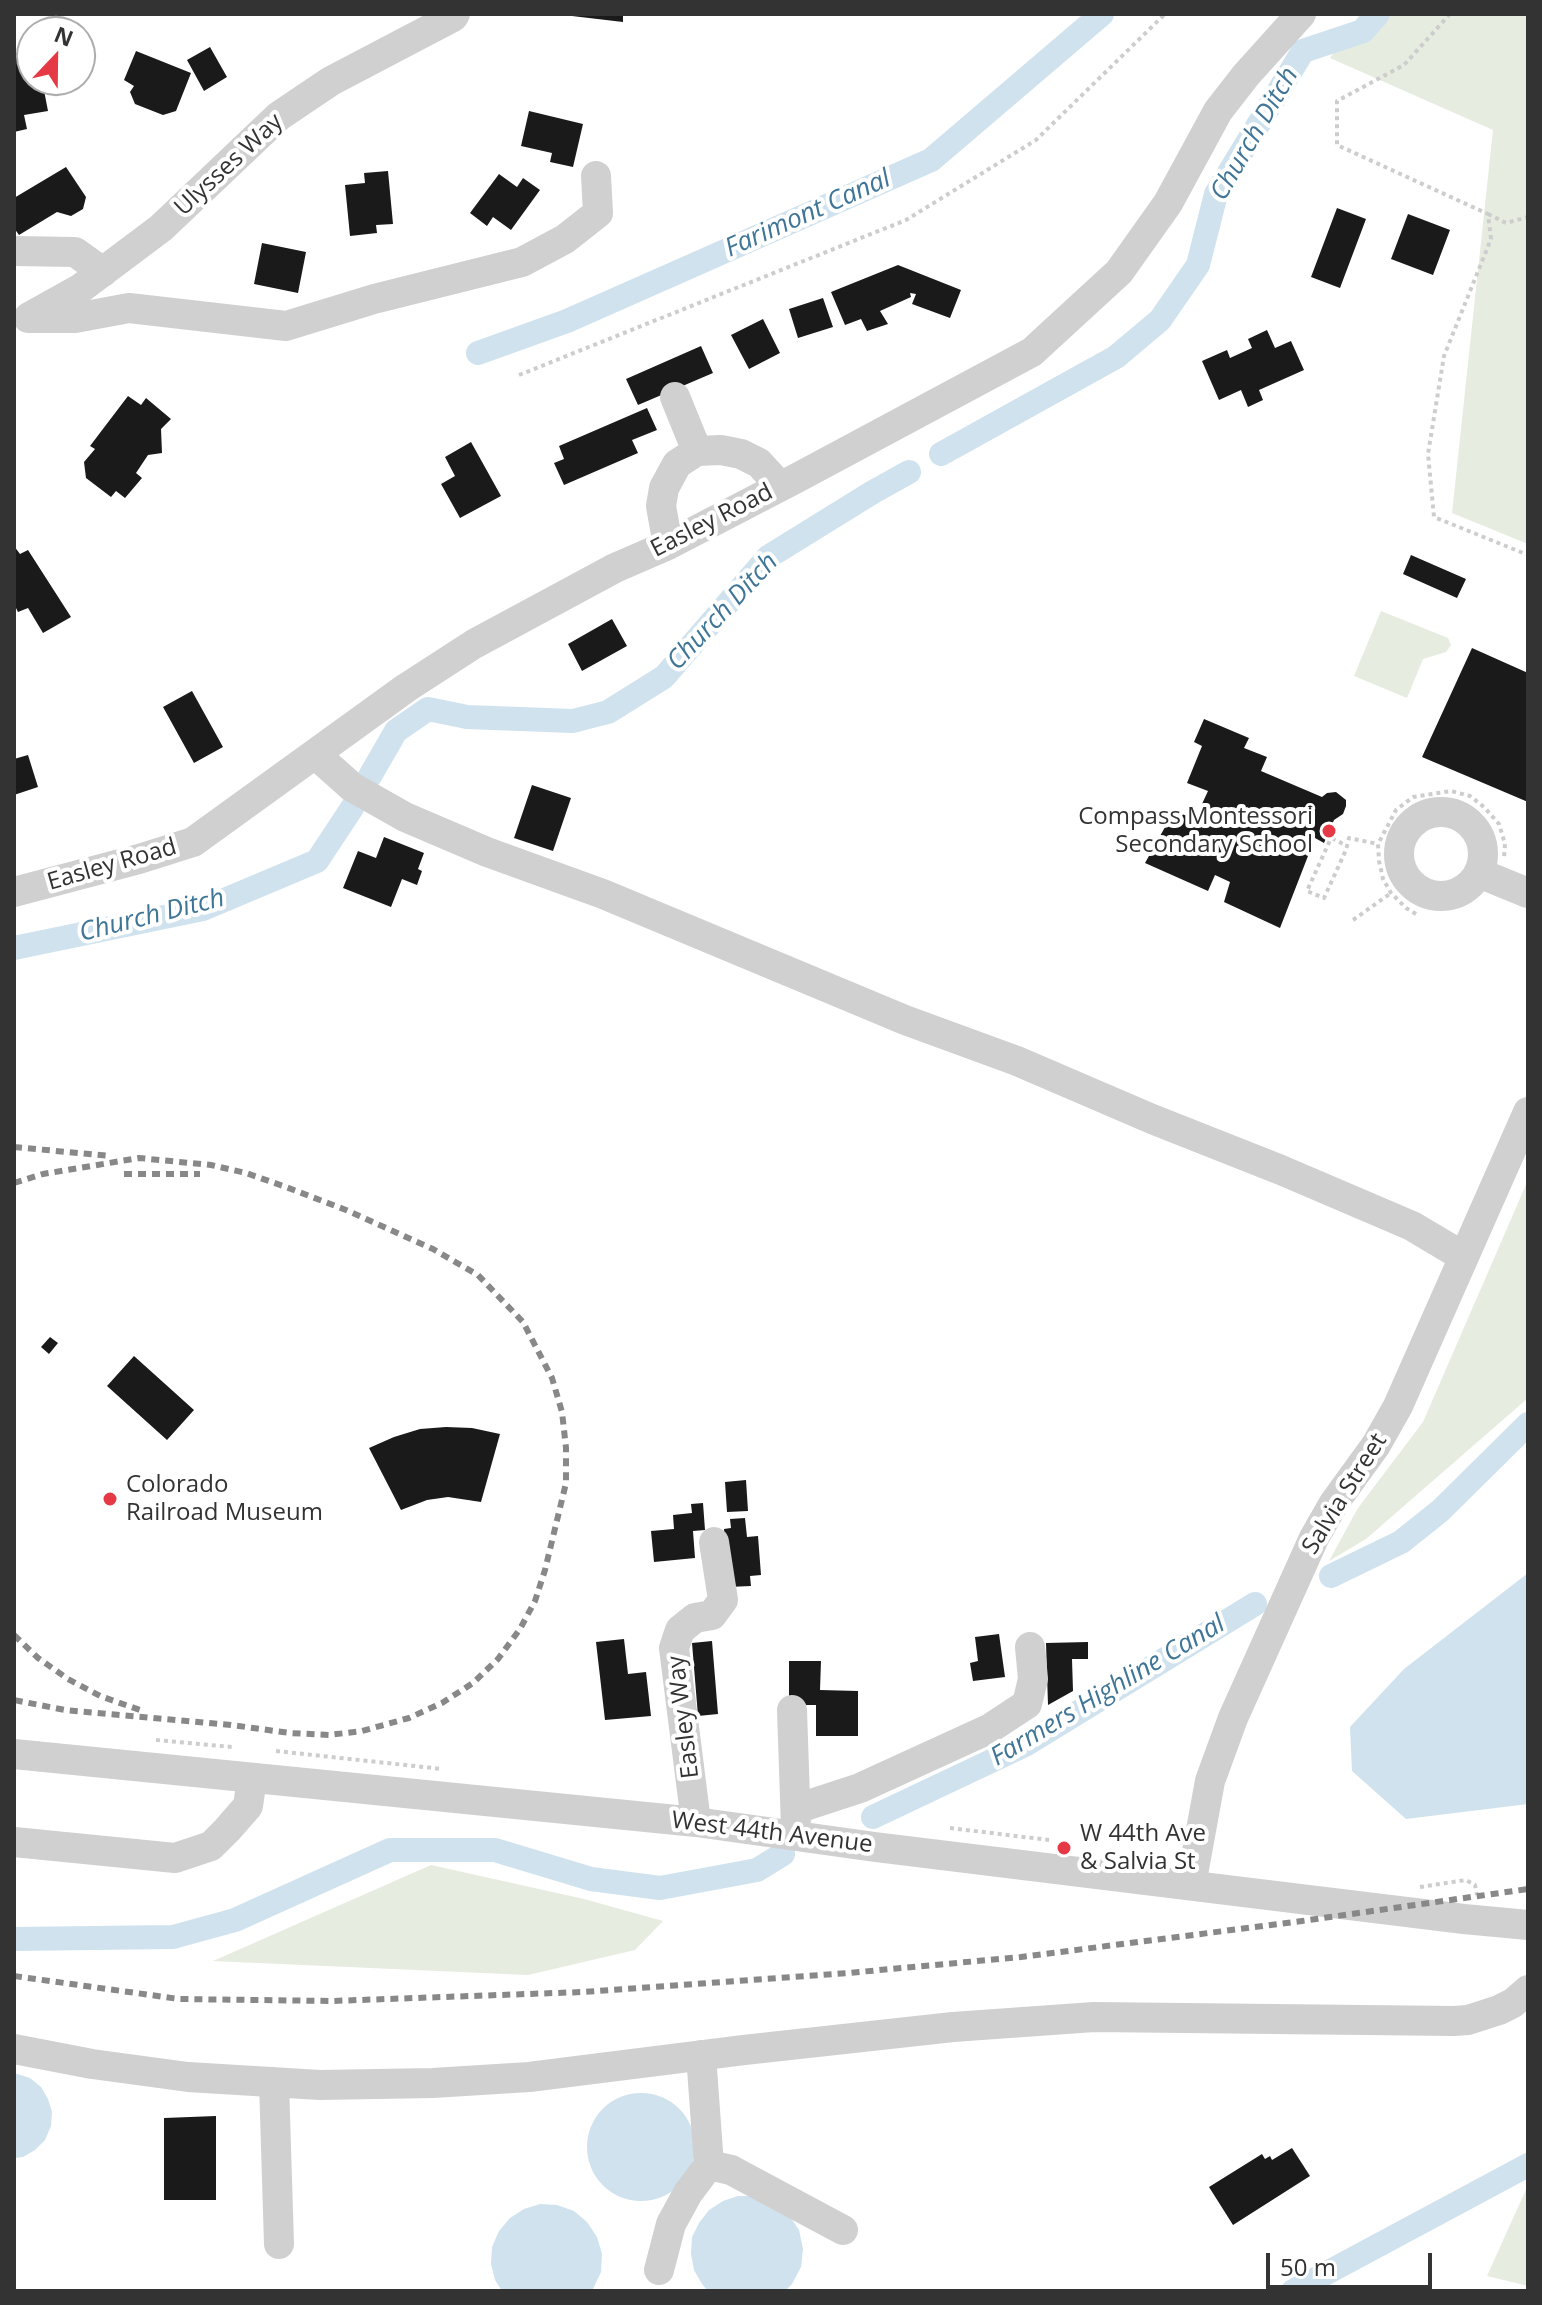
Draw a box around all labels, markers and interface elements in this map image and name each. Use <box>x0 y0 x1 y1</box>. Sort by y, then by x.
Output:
north arrow <box>16 16 96 96</box>
text: N <box>50 18 78 53</box>
water label: Church Ditch <box>1204 62 1306 206</box>
street label: Ulysses Way <box>169 108 289 222</box>
water label: Farimont Canal <box>720 164 896 264</box>
street label: Easley Road <box>646 478 778 564</box>
water label: Church Ditch <box>661 547 785 677</box>
place label: Compass Montessori Secondary School <box>1078 803 1313 859</box>
marker: Compass Montessori Secondary School <box>1320 822 1338 840</box>
street label: Easley Road <box>44 833 180 897</box>
water label: Church Ditch <box>76 883 228 949</box>
street label: Salvia Street <box>1296 1428 1394 1560</box>
place label: Colorado Railroad Museum <box>126 1471 323 1527</box>
marker: Colorado Railroad Museum <box>101 1490 119 1508</box>
water label: Farmers Highline Canal <box>985 1609 1231 1773</box>
street label: Easley Way <box>662 1654 706 1780</box>
street label: West 44th Avenue <box>670 1806 874 1860</box>
place label: W 44th Ave & Salvia St <box>1080 1820 1206 1876</box>
marker: W 44th Ave & Salvia St <box>1055 1839 1073 1857</box>
scale bar <box>1270 2237 1436 2287</box>
text: 50 m <box>1280 2250 1336 2283</box>

